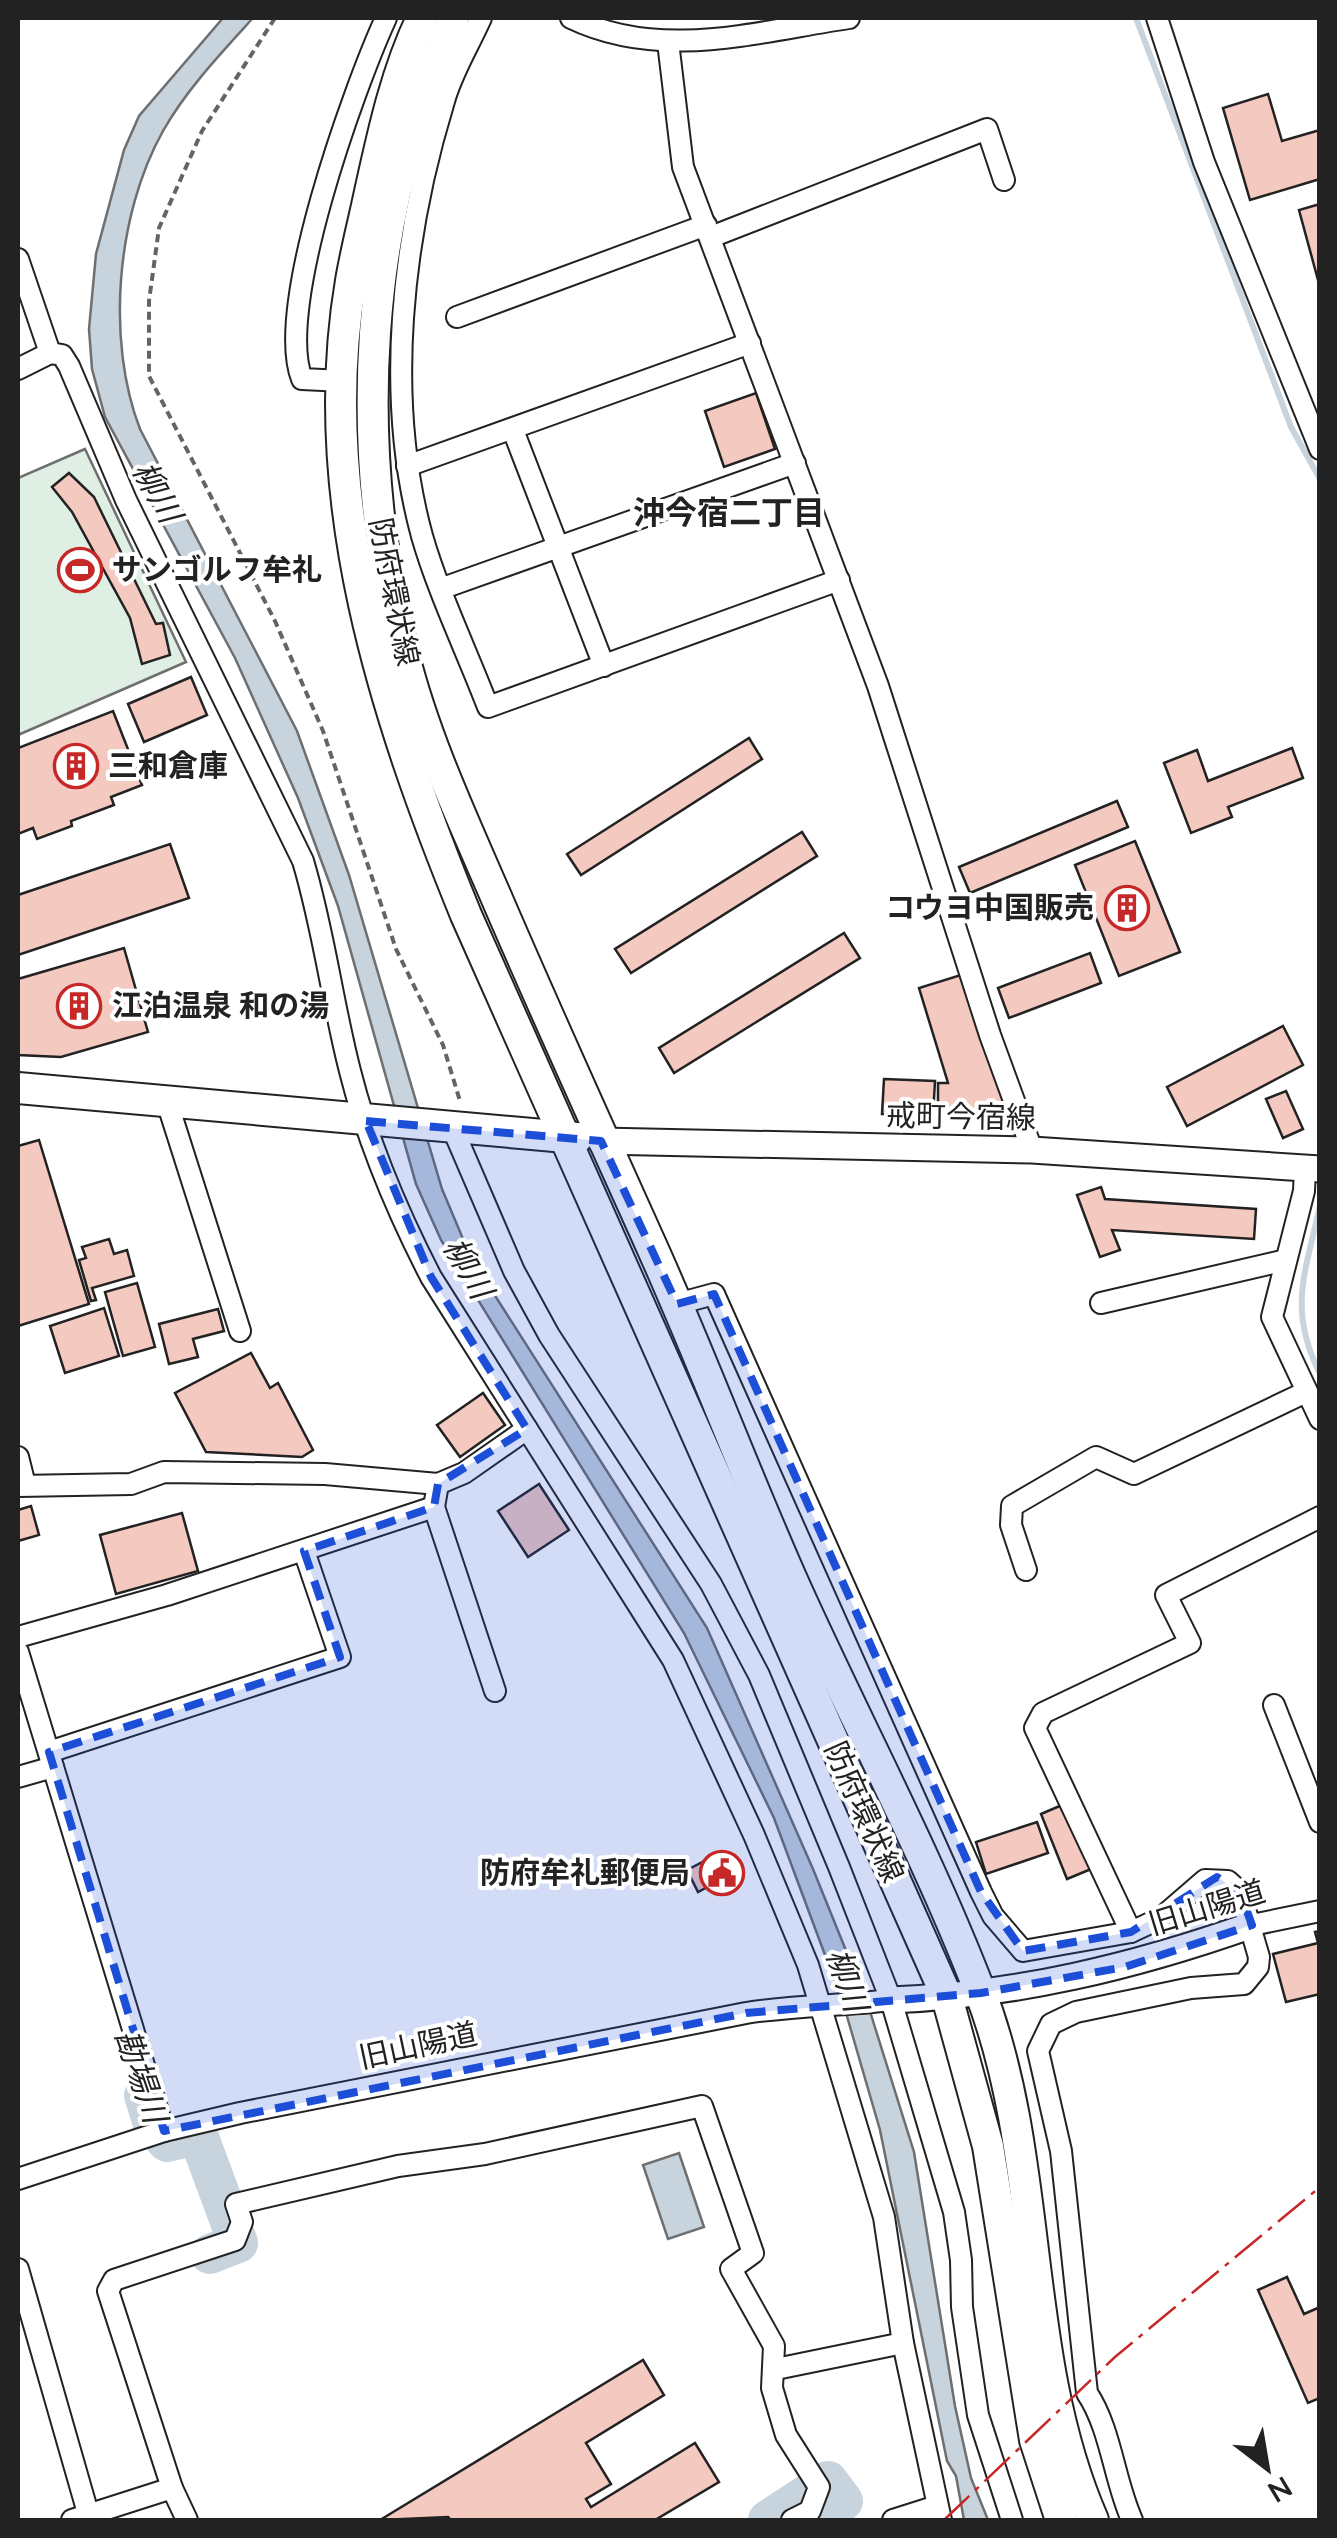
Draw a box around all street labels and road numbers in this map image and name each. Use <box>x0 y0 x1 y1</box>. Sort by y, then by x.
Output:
street label: 防府環状線 <box>364 515 428 669</box>
street label: 戒町今宿線 <box>886 1096 1036 1134</box>
street label: 防府環状線 <box>819 1735 913 1887</box>
street label: 旧山陽道 <box>1144 1871 1269 1941</box>
street label: 旧山陽道 <box>355 2014 480 2074</box>

